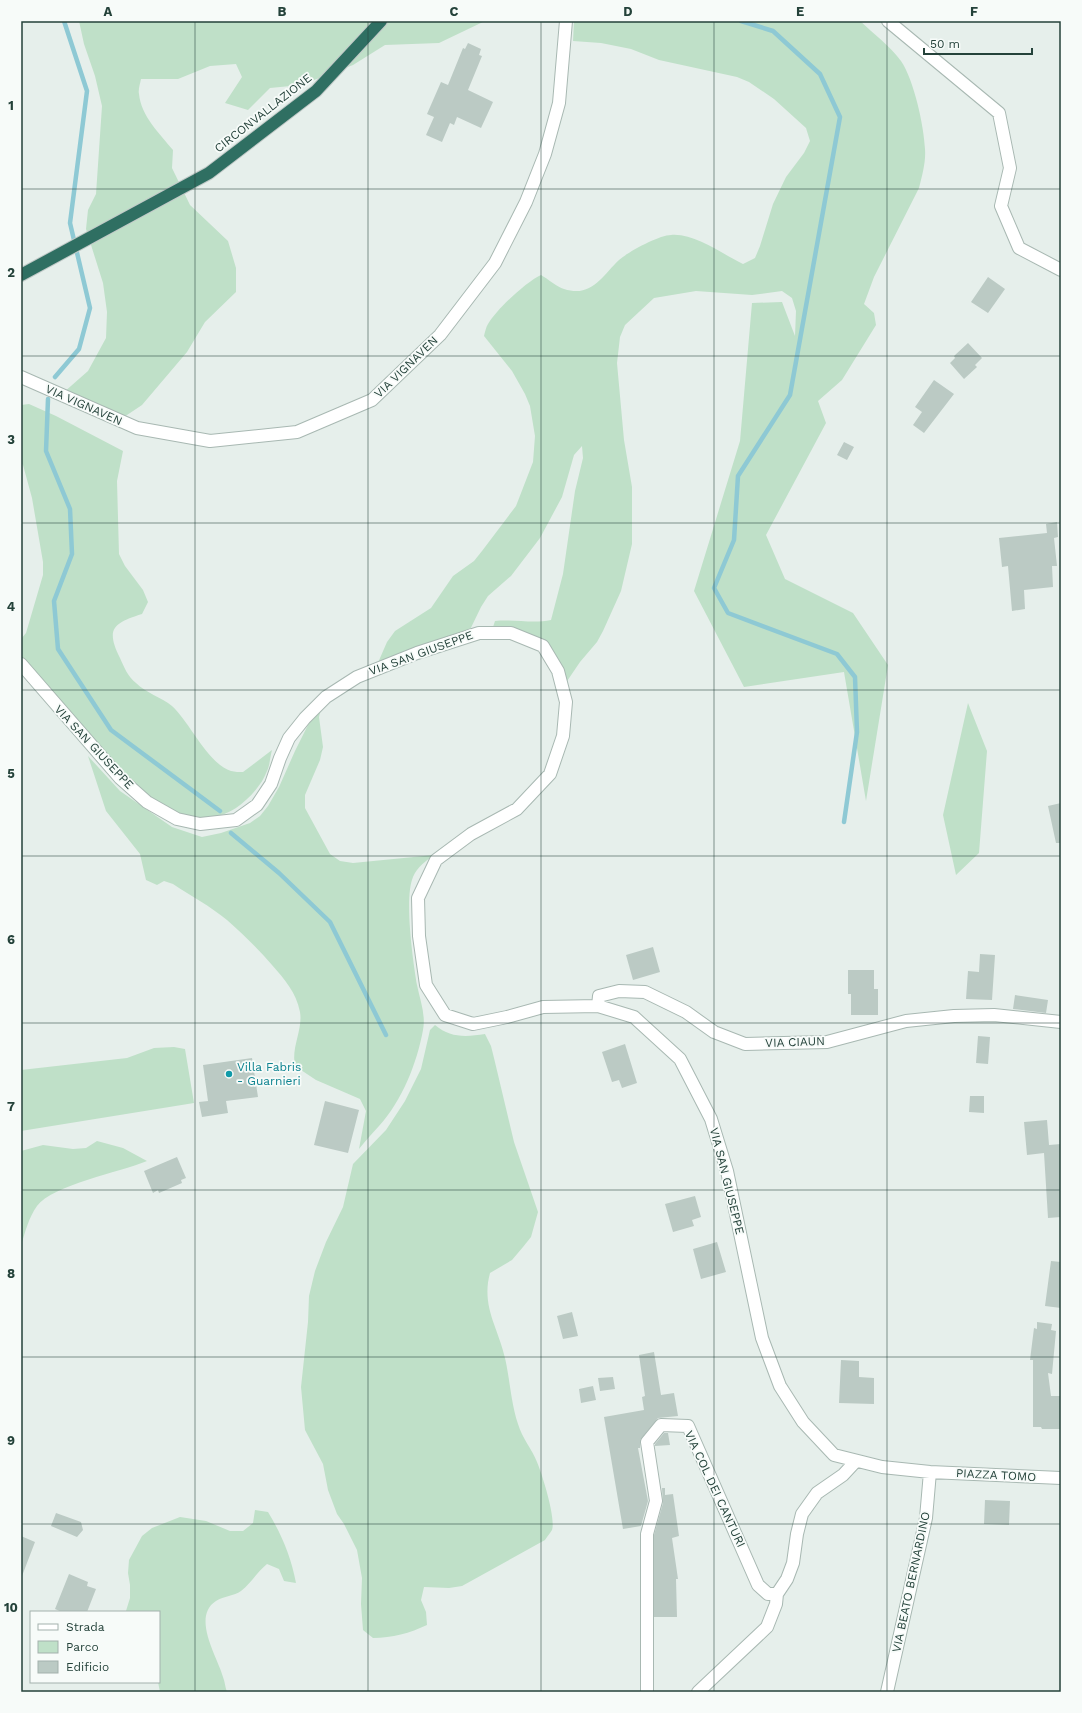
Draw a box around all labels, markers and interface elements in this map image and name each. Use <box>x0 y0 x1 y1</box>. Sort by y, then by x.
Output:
text: A <box>104 4 113 19</box>
text: B <box>278 4 287 19</box>
text: C <box>450 4 459 19</box>
text: D <box>623 4 633 19</box>
text: E <box>796 4 804 19</box>
text: F <box>970 4 978 19</box>
scale bar <box>924 30 1032 56</box>
text: 50 m <box>930 37 960 51</box>
street label: CIRCONVALLAZIONE <box>212 70 315 155</box>
text: 1 <box>8 98 14 113</box>
text: 2 <box>7 265 15 280</box>
street label: VIA VIGNAVEN <box>371 333 441 401</box>
street label: VIA VIGNAVEN <box>43 382 125 428</box>
text: 3 <box>7 432 15 447</box>
text: 4 <box>7 599 16 614</box>
street label: VIA SAN GIUSEPPE <box>367 628 475 678</box>
street label: VIA SAN GIUSEPPE <box>51 702 137 792</box>
text: 5 <box>7 766 15 781</box>
text: 6 <box>7 932 15 947</box>
street label: VIA CIAUN <box>765 1034 825 1050</box>
place label: Villa Fabris - Guarnieri <box>237 1060 301 1088</box>
marker: Villa Fabris - Guarnieri <box>224 1069 234 1079</box>
text: 7 <box>7 1099 15 1114</box>
street label: VIA SAN GIUSEPPE <box>707 1126 747 1236</box>
text: 8 <box>7 1266 15 1281</box>
street label: VIA COL DEI CANTURI <box>682 1428 748 1550</box>
text: 9 <box>7 1433 15 1448</box>
street label: PIAZZA TOMO <box>956 1466 1036 1484</box>
street label: VIA BEATO BERNARDINO <box>889 1510 933 1654</box>
text: 10 <box>4 1600 18 1615</box>
legend <box>30 1611 160 1683</box>
text: Strada <box>66 1620 105 1634</box>
text: Parco <box>66 1640 99 1654</box>
text: Edificio <box>66 1660 109 1674</box>

